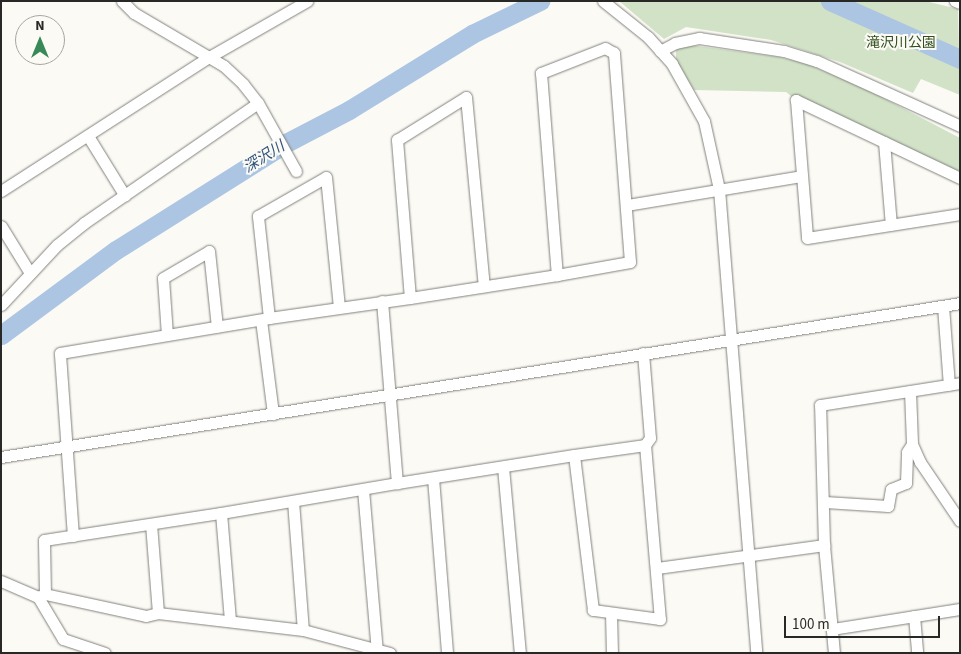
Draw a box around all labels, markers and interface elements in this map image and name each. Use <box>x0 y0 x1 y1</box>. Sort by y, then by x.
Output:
north arrow <box>15 15 65 65</box>
text: N <box>35 16 45 36</box>
park label: 滝沢川公園 <box>866 35 936 51</box>
water label: 深沢川 <box>240 137 288 177</box>
scale bar <box>786 606 942 638</box>
text: 100 m <box>792 614 830 635</box>

